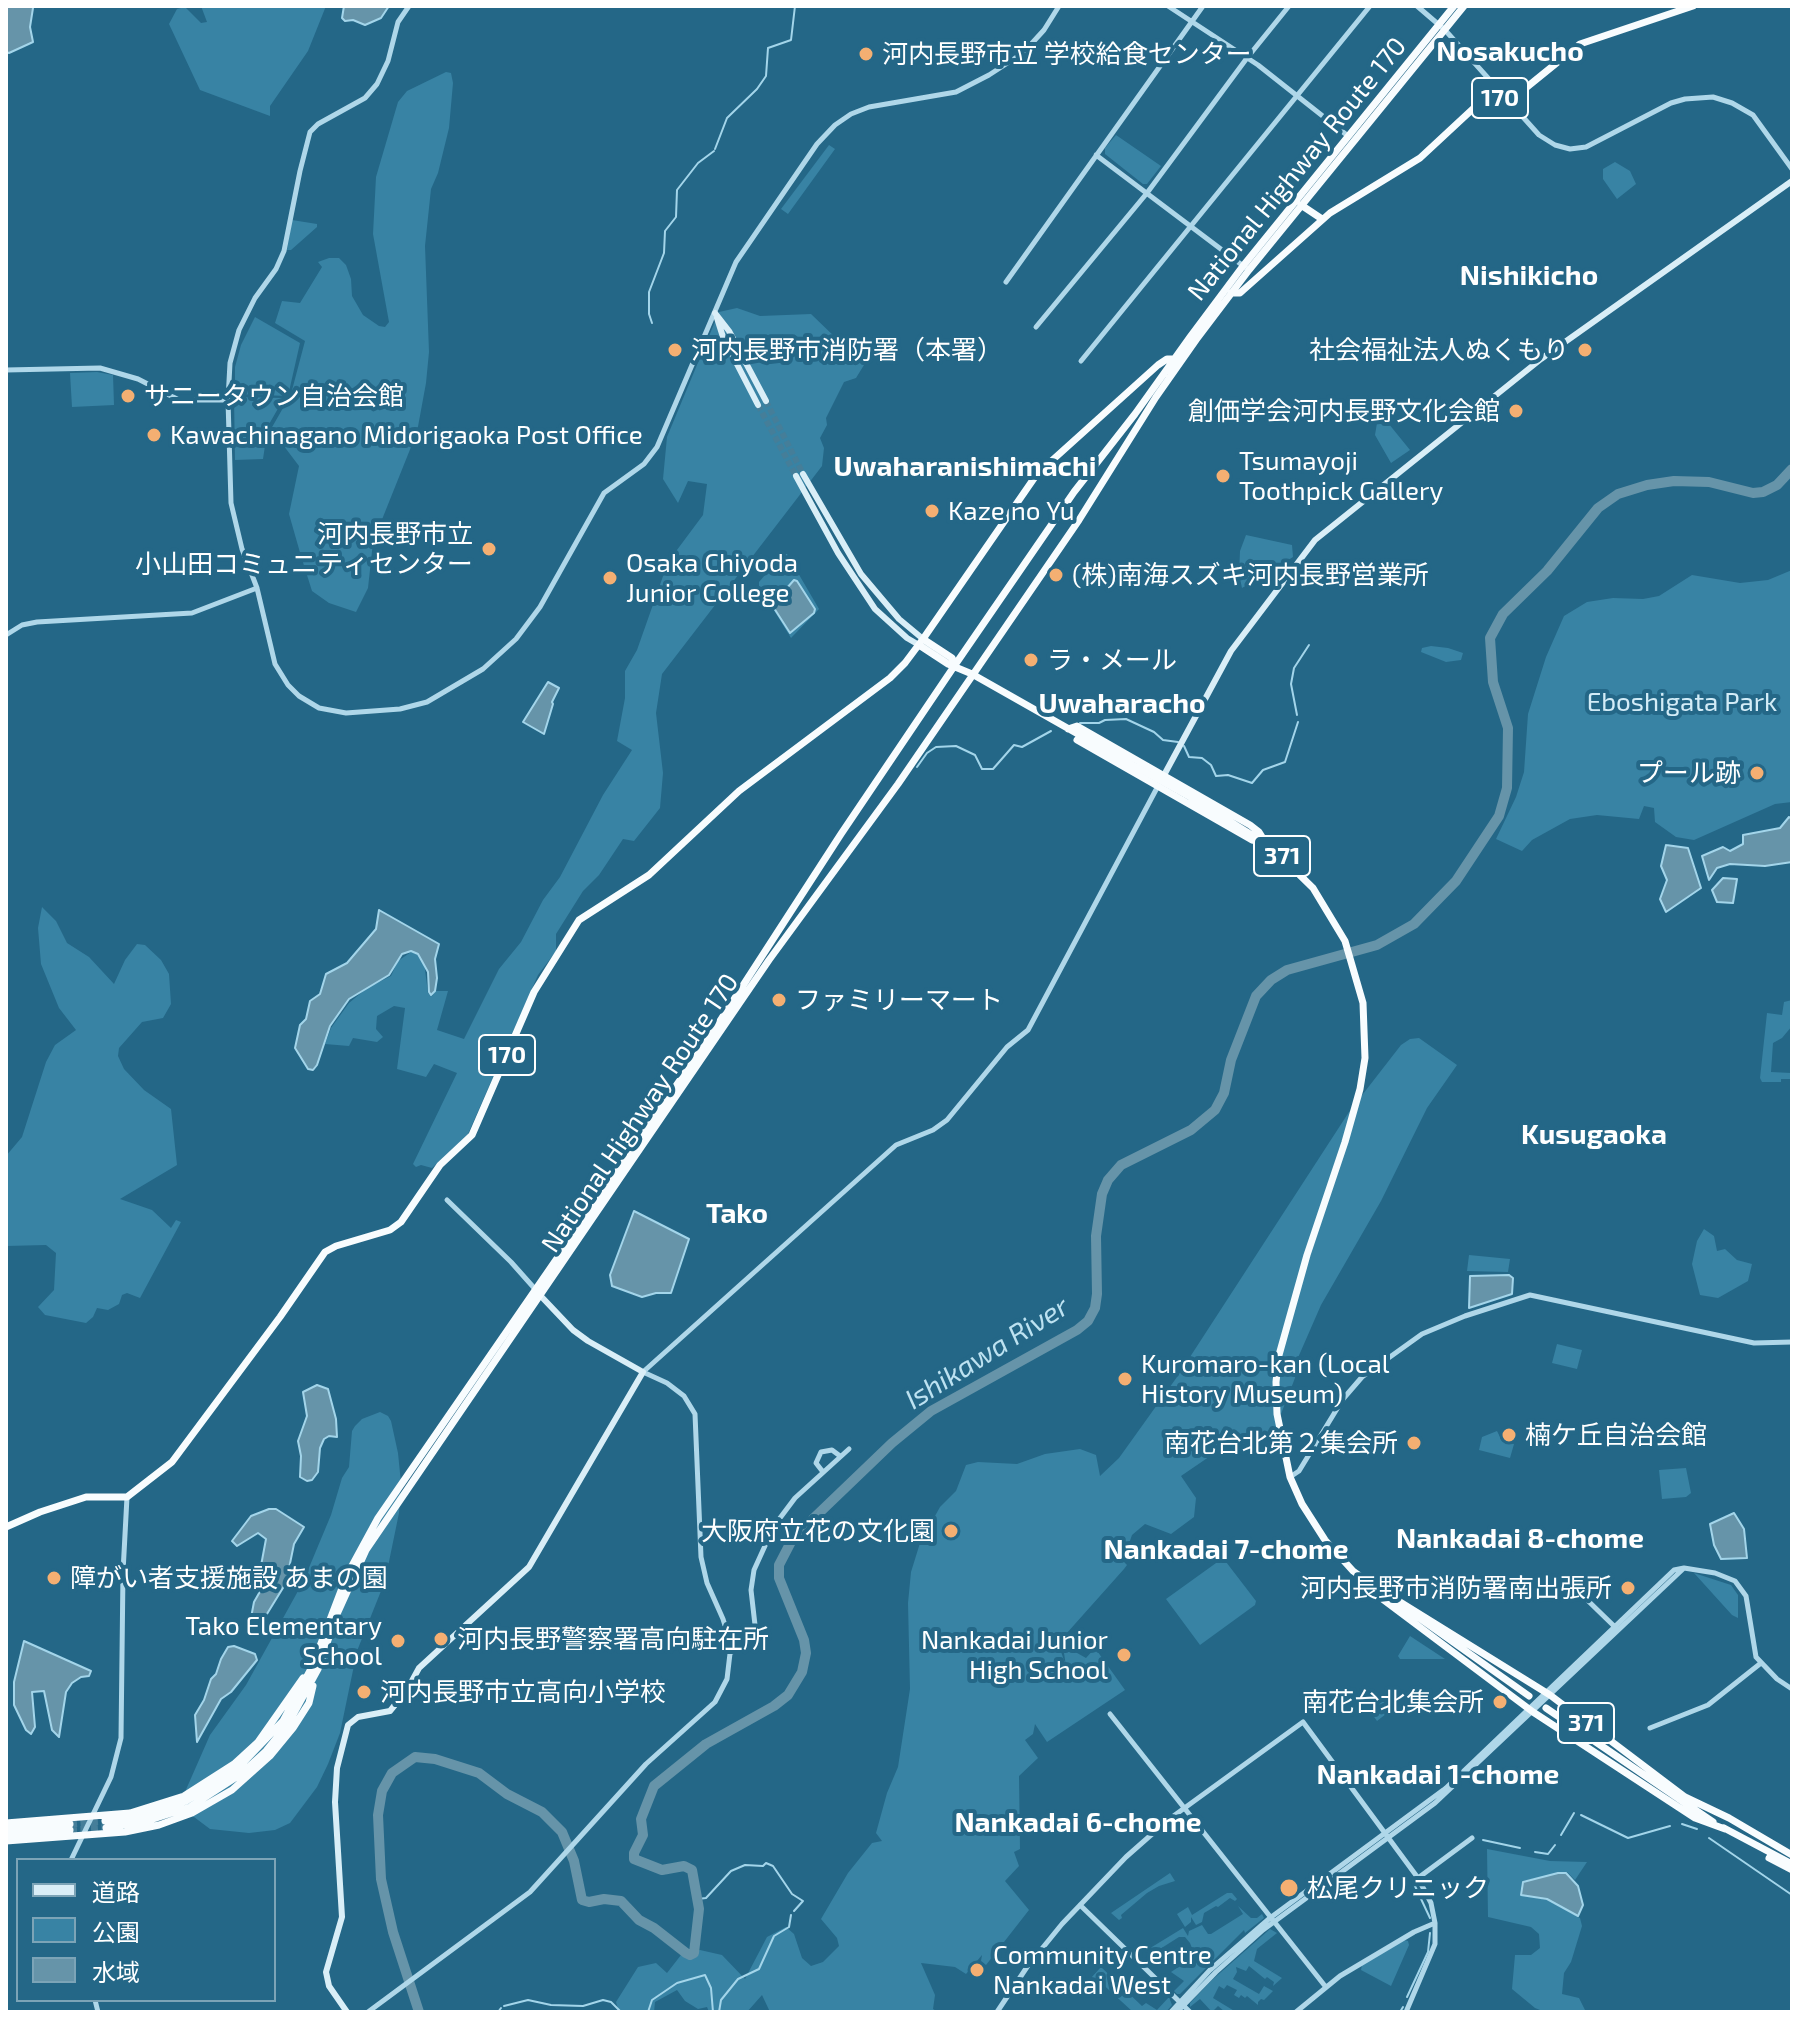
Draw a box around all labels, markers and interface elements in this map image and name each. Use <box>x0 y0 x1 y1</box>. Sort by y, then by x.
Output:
street label: National Highway Route 170 <box>1181 31 1413 307</box>
district label: Nosakucho <box>1436 35 1584 69</box>
place label: 河内長野市立 学校給食センター <box>882 38 1252 70</box>
marker: 河内長野市立 学校給食センター <box>857 45 875 63</box>
road number: 170 <box>1472 78 1528 118</box>
district label: Nishikicho <box>1460 259 1598 293</box>
place label: 河内長野市消防署（本署） <box>691 334 1003 366</box>
place label: 社会福祉法人ぬくもり <box>1309 334 1569 366</box>
marker: 河内長野市消防署（本署） <box>666 341 684 359</box>
marker: 社会福祉法人ぬくもり <box>1576 341 1594 359</box>
place label: サニータウン自治会館 <box>144 380 404 412</box>
marker: サニータウン自治会館 <box>119 387 137 405</box>
place label: 創価学会河内長野文化会館 <box>1188 395 1500 427</box>
marker: 創価学会河内長野文化会館 <box>1507 402 1525 420</box>
place label: Kawachinagano Midorigaoka Post Office <box>170 419 643 451</box>
marker: Kawachinagano Midorigaoka Post Office <box>145 426 163 444</box>
place label: Tsumayoji Toothpick Gallery <box>1239 445 1443 506</box>
district label: Uwaharanishimachi <box>834 450 1096 484</box>
marker: Tsumayoji Toothpick Gallery <box>1214 467 1232 485</box>
place label: Kaze no Yu <box>948 495 1074 527</box>
marker: Kaze no Yu <box>923 502 941 520</box>
place label: 河内長野市立 小山田コミュニティセンター <box>135 518 473 580</box>
marker: 河内長野市立 小山田コミュニティセンター <box>480 540 498 558</box>
place label: Osaka Chiyoda Junior College <box>626 547 798 608</box>
place label: (株)南海スズキ河内長野営業所 <box>1072 559 1429 591</box>
marker: (株)南海スズキ河内長野営業所 <box>1047 566 1065 584</box>
marker: Osaka Chiyoda Junior College <box>601 569 619 587</box>
place label: ラ・メール <box>1047 644 1177 676</box>
marker: ラ・メール <box>1022 651 1040 669</box>
park label: Eboshigata Park <box>1587 686 1777 718</box>
district label: Uwaharacho <box>1038 687 1206 721</box>
place label: プール跡 <box>1637 757 1741 789</box>
marker: プール跡 <box>1748 764 1766 782</box>
road number: 371 <box>1254 836 1310 876</box>
street label: National Highway Route 170 <box>535 968 745 1258</box>
place label: ファミリーマート <box>795 984 1003 1016</box>
marker: ファミリーマート <box>770 991 788 1009</box>
road number: 170 <box>479 1035 535 1075</box>
district label: Kusugaoka <box>1521 1118 1667 1152</box>
district label: Tako <box>706 1197 768 1231</box>
water label: Ishikawa River <box>899 1289 1075 1417</box>
place label: Kuromaro-kan (Local History Museum) <box>1141 1348 1390 1410</box>
marker: Kuromaro-kan (Local History Museum) <box>1116 1370 1134 1388</box>
place label: 楠ケ丘自治会館 <box>1525 1419 1707 1451</box>
marker: 楠ケ丘自治会館 <box>1500 1426 1518 1444</box>
place label: 南花台北第２集会所 <box>1164 1427 1398 1459</box>
marker: 南花台北第２集会所 <box>1405 1434 1423 1452</box>
place label: 大阪府立花の文化園 <box>701 1515 935 1547</box>
marker: 大阪府立花の文化園 <box>942 1522 960 1540</box>
district label: Nankadai 8-chome <box>1396 1522 1644 1556</box>
district label: Nankadai 7-chome <box>1104 1533 1348 1567</box>
place label: 障がい者支援施設 あまの園 <box>70 1562 388 1594</box>
marker: 障がい者支援施設 あまの園 <box>45 1569 63 1587</box>
place label: 河内長野市消防署南出張所 <box>1300 1572 1612 1604</box>
marker: 河内長野市消防署南出張所 <box>1619 1579 1637 1597</box>
place label: Tako Elementary School <box>185 1610 382 1672</box>
place label: 河内長野警察署高向駐在所 <box>457 1623 769 1655</box>
place label: Nankadai Junior High School <box>921 1624 1108 1686</box>
marker: 河内長野警察署高向駐在所 <box>432 1630 450 1648</box>
marker: Tako Elementary School <box>389 1632 407 1650</box>
marker: Nankadai Junior High School <box>1115 1646 1133 1664</box>
place label: 河内長野市立高向小学校 <box>380 1676 666 1708</box>
marker: 河内長野市立高向小学校 <box>355 1683 373 1701</box>
place label: 南花台北集会所 <box>1302 1686 1484 1718</box>
marker: 南花台北集会所 <box>1491 1693 1509 1711</box>
road number: 371 <box>1558 1703 1614 1743</box>
district label: Nankadai 1-chome <box>1317 1758 1559 1792</box>
district label: Nankadai 6-chome <box>954 1806 1202 1840</box>
legend <box>16 1858 276 2002</box>
place label: 松尾クリニック <box>1307 1872 1489 1904</box>
text: 道路 <box>92 1877 140 1906</box>
marker: 松尾クリニック <box>1278 1877 1300 1899</box>
text: 公園 <box>92 1917 140 1946</box>
place label: Community Centre Nankadai West <box>993 1939 1212 2000</box>
text: 水域 <box>92 1957 140 1986</box>
marker: Community Centre Nankadai West <box>968 1961 986 1979</box>

